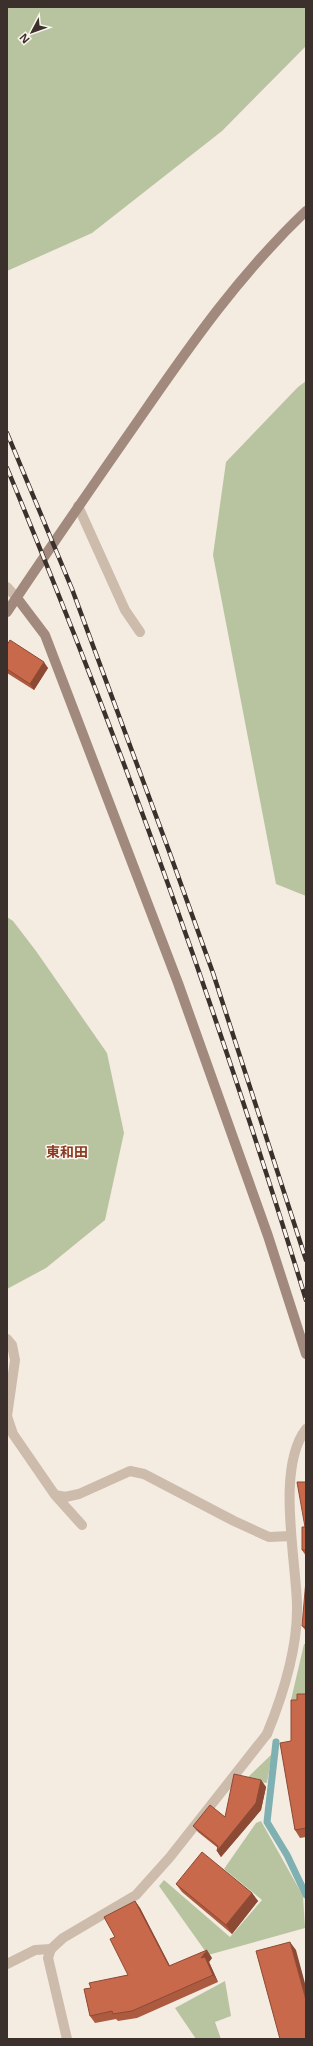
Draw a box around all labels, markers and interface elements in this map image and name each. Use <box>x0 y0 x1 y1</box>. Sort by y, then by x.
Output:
north arrow <box>12 12 52 52</box>
text: N <box>15 31 33 47</box>
district label: 東和田 <box>46 1142 88 1161</box>

